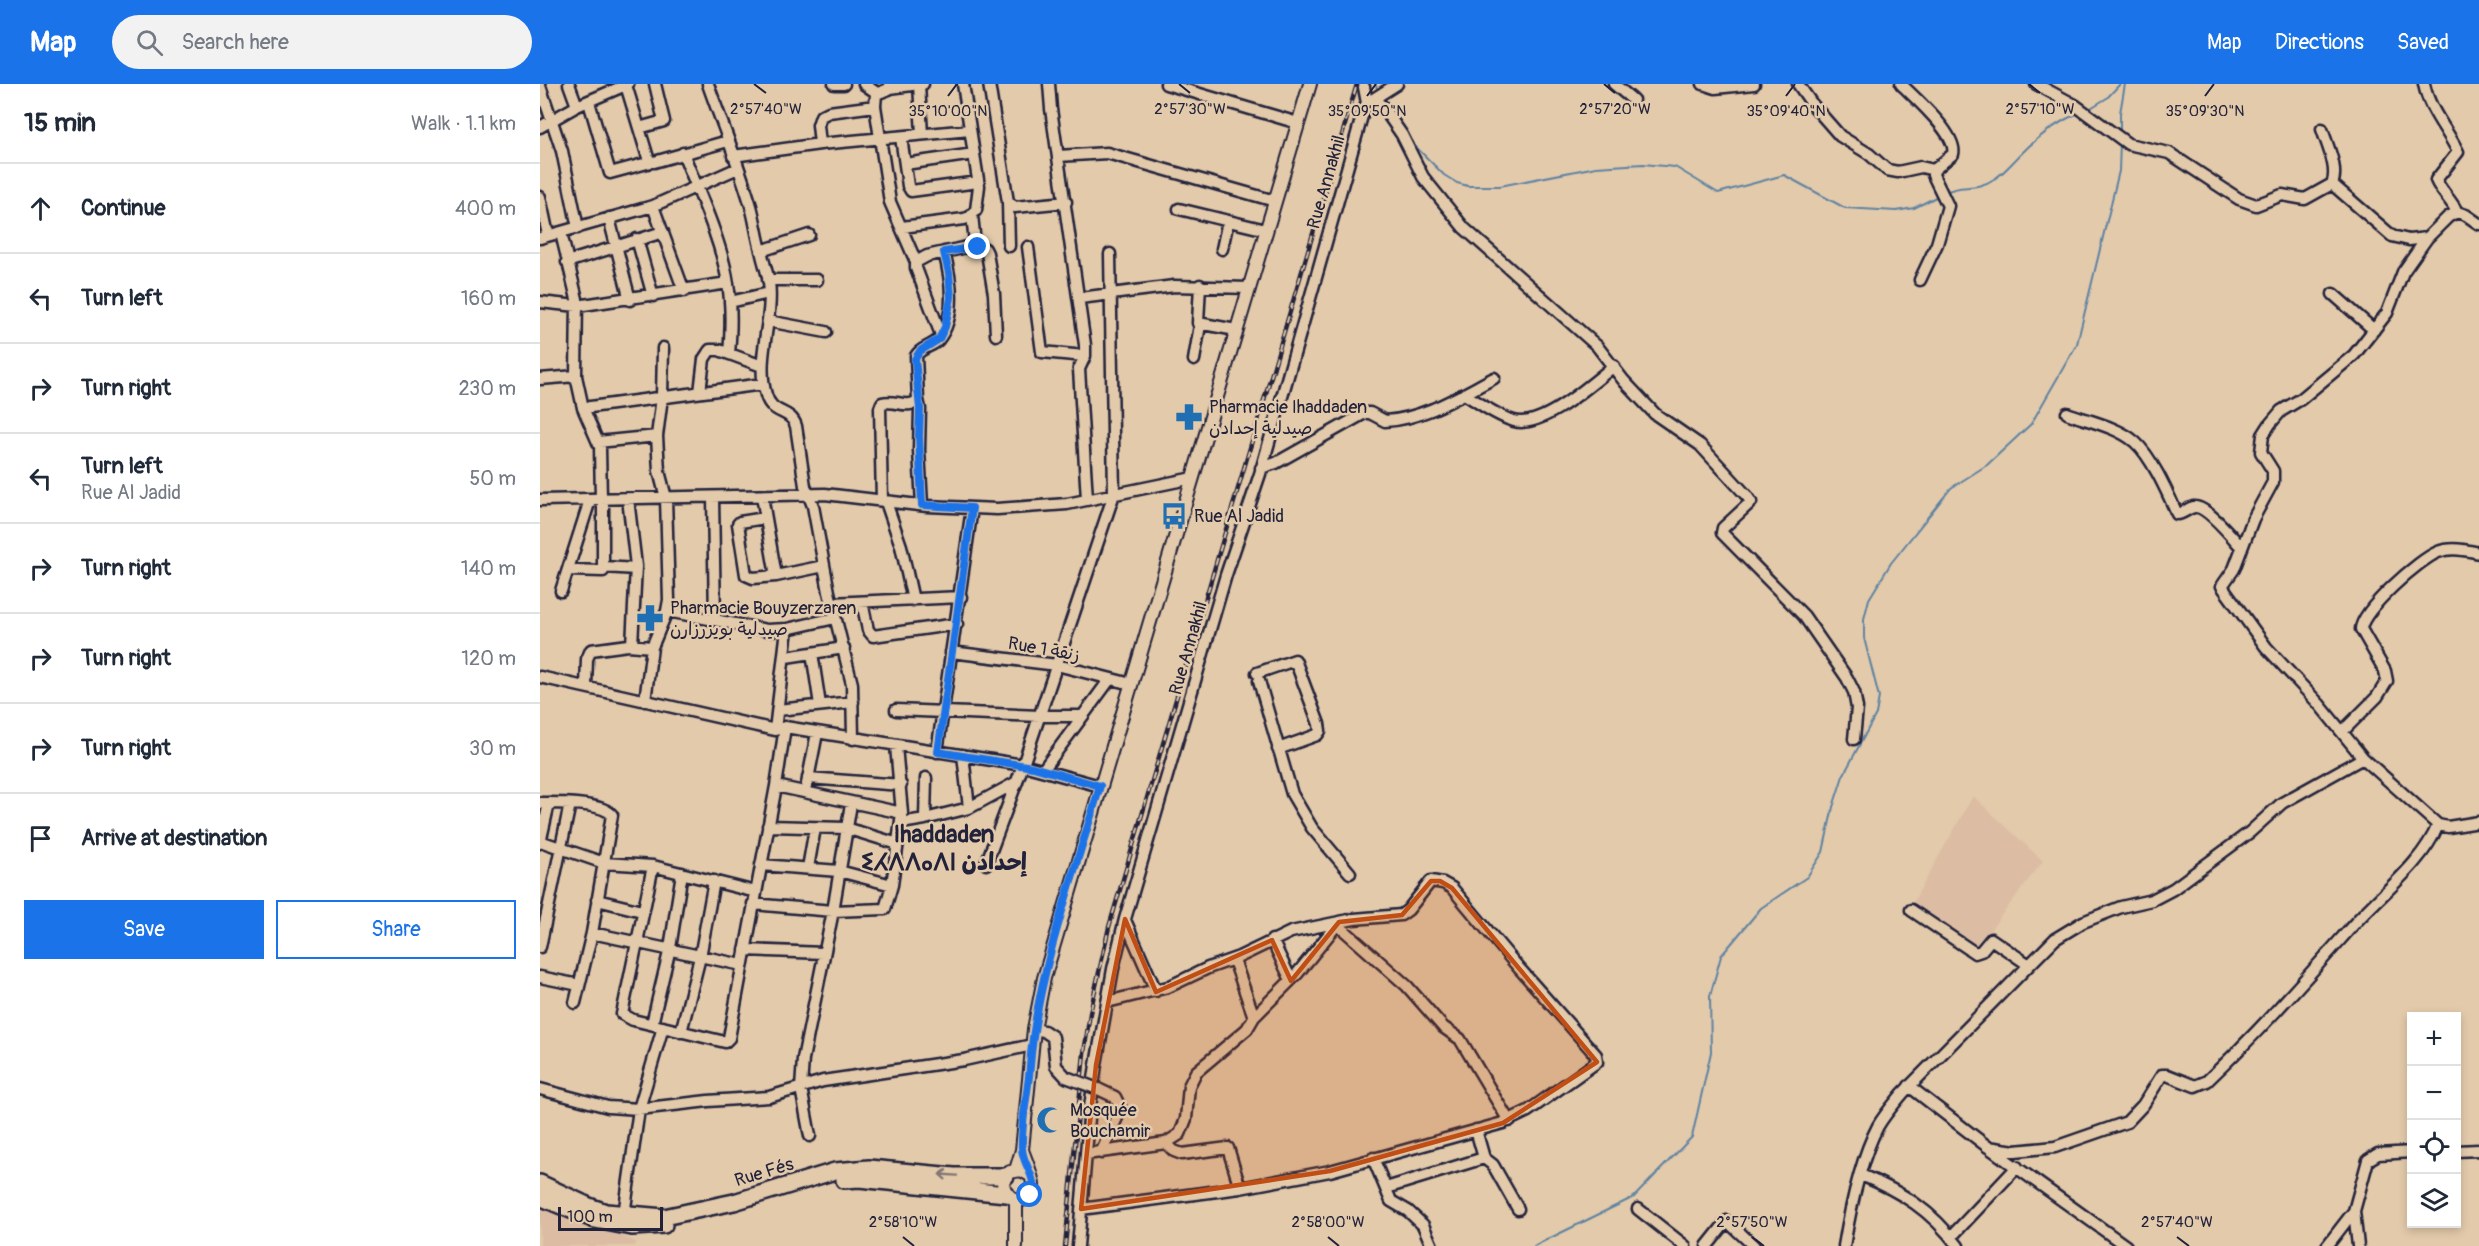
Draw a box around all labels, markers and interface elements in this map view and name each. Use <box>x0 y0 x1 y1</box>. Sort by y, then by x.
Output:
search box <box>112 15 532 69</box>
text: Map <box>30 25 76 60</box>
icon: search <box>133 26 166 59</box>
text: Search here <box>181 28 289 56</box>
text: Map <box>2207 29 2242 56</box>
text: Directions <box>2275 29 2364 56</box>
text: Saved <box>2397 29 2449 56</box>
text: 2°57'40"W <box>730 100 802 119</box>
text: 2°57'30"W <box>1154 100 1226 119</box>
text: 2°57'20"W <box>1579 100 1651 119</box>
text: 2°57'10"W <box>2005 100 2075 119</box>
text: 35°10'00"N <box>909 102 987 121</box>
text: 35°09'50"N <box>1328 102 1406 121</box>
text: 35°09'40"N <box>1746 102 1826 121</box>
text: 35°09'30"N <box>2166 102 2244 121</box>
text: 15 min <box>24 107 96 139</box>
text: Walk · 1.1 km <box>411 111 516 136</box>
street label: Rue Annakhil <box>1302 133 1351 232</box>
icon: ahead <box>24 192 57 225</box>
text: Continue <box>81 194 165 222</box>
text: 400 m <box>455 196 516 221</box>
route end <box>964 233 990 259</box>
icon: left <box>24 282 57 315</box>
text: Turn left <box>81 284 163 312</box>
text: 160 m <box>461 286 516 311</box>
icon: right <box>24 372 57 405</box>
text: Turn right <box>81 374 171 402</box>
text: 230 m <box>459 376 516 401</box>
place label: Pharmacie Ihaddaden صيدلية إحدادن <box>1209 396 1367 440</box>
pharmacy icon: Pharmacie Ihaddaden صيدلية إحدادن <box>1174 402 1204 432</box>
text: Turn left <box>81 452 163 480</box>
icon: left <box>24 462 57 495</box>
text: 50 m <box>469 466 516 491</box>
text: Rue Al Jadid <box>81 480 181 505</box>
bus stop icon: Rue Al Jadid <box>1159 501 1189 531</box>
place label: Rue Al Jadid <box>1194 505 1284 528</box>
icon: right <box>24 552 57 585</box>
text: Turn right <box>81 554 171 582</box>
text: 140 m <box>461 556 516 581</box>
place label: Pharmacie Bouyzerzaren صيدلية بويزرزارن <box>670 597 856 641</box>
street label: Rue Annakhil <box>1164 599 1213 698</box>
pharmacy icon: Pharmacie Bouyzerzaren صيدلية بويزرزارن <box>635 603 665 633</box>
street label: Rue 1 زنقة <box>1006 632 1082 667</box>
icon: right <box>24 642 57 675</box>
text: Turn right <box>81 644 171 672</box>
text: 120 m <box>461 646 516 671</box>
icon: right <box>24 732 57 765</box>
text: Turn right <box>81 734 171 762</box>
text: 30 m <box>469 736 516 761</box>
district label: Ihaddaden ⵉⵃⴷⴷⴰⴷⵏ إحدادن <box>861 820 1027 877</box>
icon: arrive <box>24 822 57 855</box>
text: Arrive at destination <box>81 824 267 852</box>
button: Save <box>24 900 264 959</box>
button: Share <box>276 900 516 959</box>
map controls <box>2407 1012 2461 1228</box>
button: + <box>2407 1012 2461 1066</box>
button: − <box>2407 1066 2461 1120</box>
place label: Mosquée Bouchamir <box>1070 1099 1151 1143</box>
mosque icon: Mosquée Bouchamir <box>1035 1105 1065 1135</box>
button: locate <box>2407 1120 2461 1174</box>
street label: Rue Fés <box>732 1153 797 1192</box>
one-way arrow <box>938 1170 958 1181</box>
button: layers <box>2407 1174 2461 1228</box>
route start <box>1016 1181 1042 1207</box>
scale bar <box>558 1204 663 1232</box>
text: 100 m <box>567 1207 613 1227</box>
text: 2°58'10"W <box>869 1213 937 1232</box>
text: 2°58'00"W <box>1291 1213 1365 1232</box>
text: 2°57'50"W <box>1716 1213 1788 1232</box>
text: 2°57'40"W <box>2141 1213 2213 1232</box>

